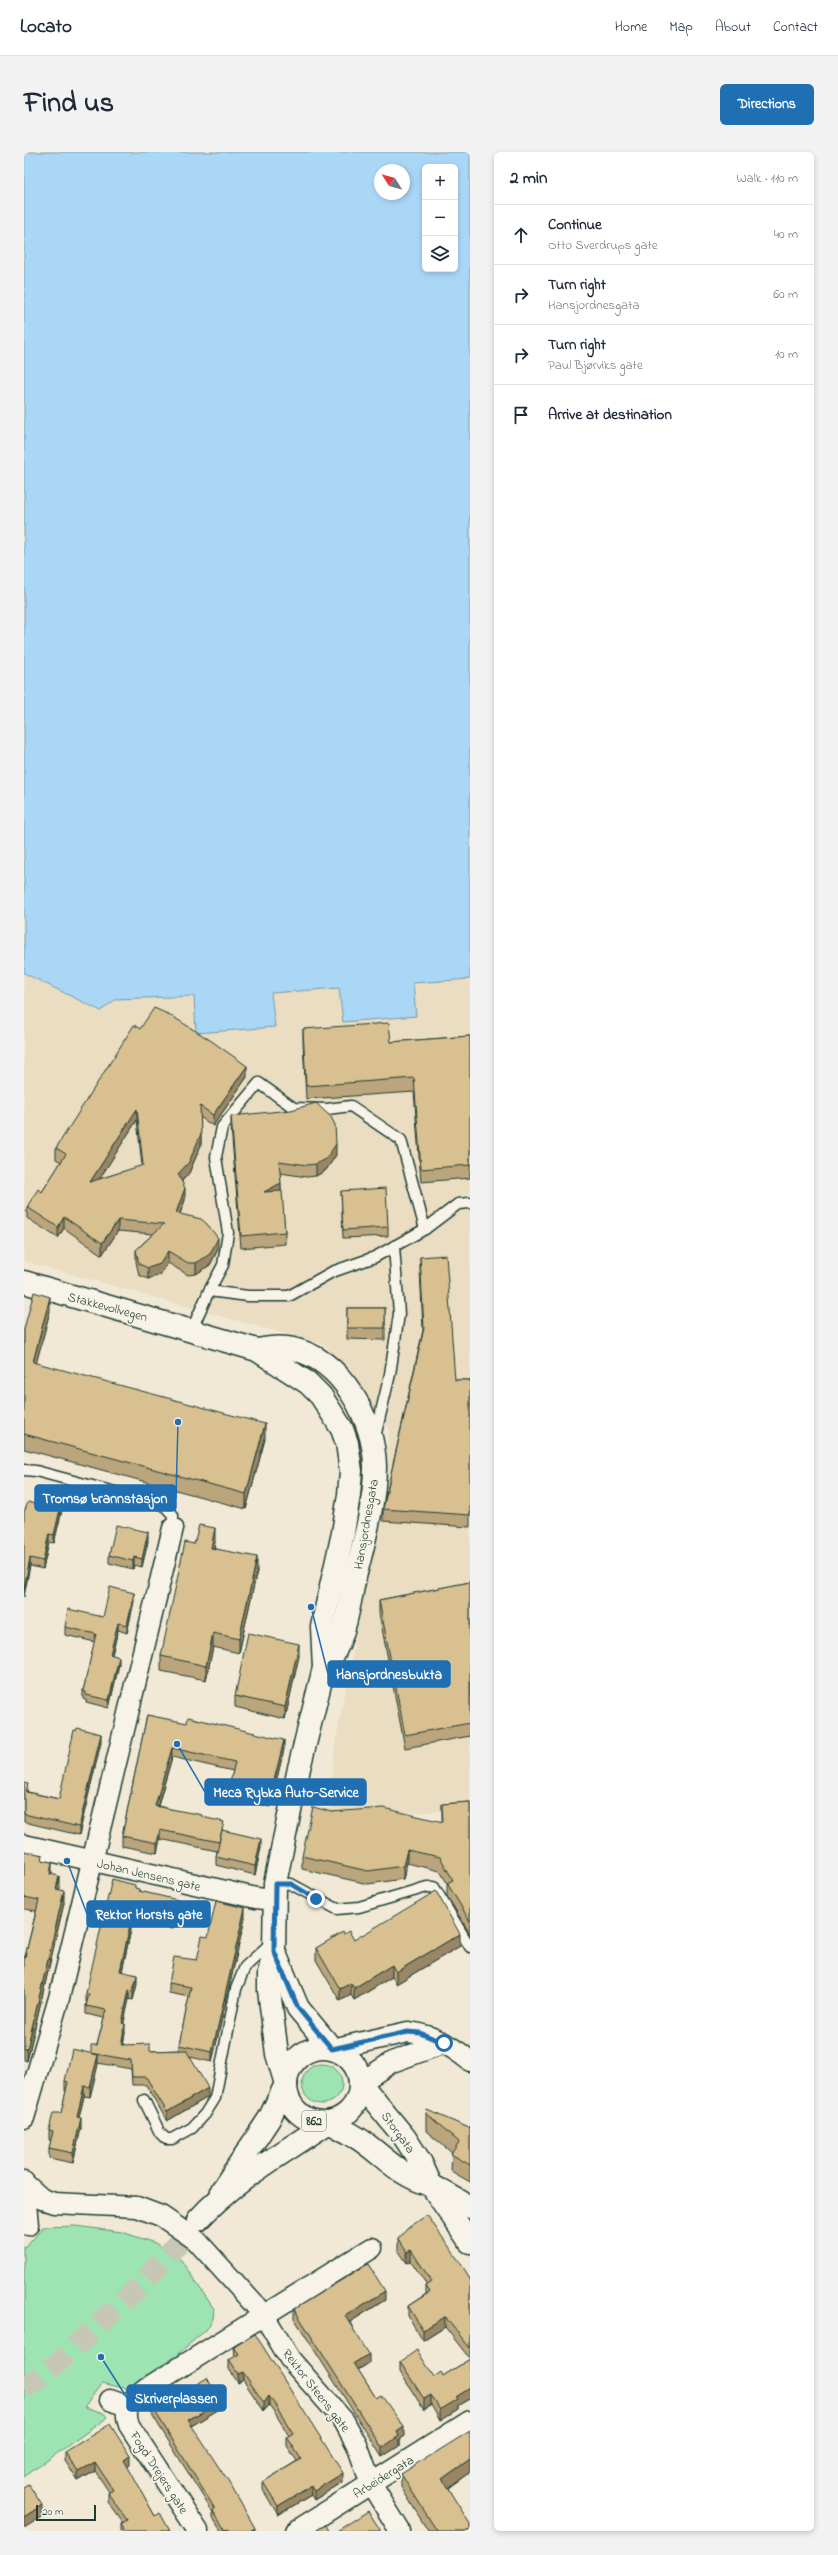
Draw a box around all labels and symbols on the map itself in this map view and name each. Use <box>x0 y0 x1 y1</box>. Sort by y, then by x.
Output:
north arrow <box>374 164 410 200</box>
street label: Stakkevollvegen <box>65 1288 150 1328</box>
street label: Hansjordnesgata <box>349 1478 385 1571</box>
callout: Tromsø brannstasjon <box>35 1485 176 1511</box>
text: Tromsø brannstasjon <box>42 1489 168 1510</box>
callout: Hansjordnesbukta <box>328 1661 450 1687</box>
text: Hansjordnesbukta <box>336 1665 442 1686</box>
callout: Meca Rybka Auto-Service <box>205 1779 366 1805</box>
text: Meca Rybka Auto-Service <box>213 1783 360 1806</box>
street label: Johan Jensens gate <box>95 1854 203 1898</box>
route end <box>307 1890 325 1908</box>
callout: Rektor Horsts gate <box>87 1901 210 1927</box>
text: Rektor Horsts gate <box>94 1905 203 1928</box>
route start <box>435 2034 453 2052</box>
street label: Storgata <box>375 2108 420 2158</box>
road number: 862 <box>302 2111 326 2131</box>
street label: Rektor Steens gate <box>277 2345 354 2437</box>
callout: Skriverplassen <box>127 2385 226 2411</box>
text: Skriverplassen <box>135 2389 218 2410</box>
street label: Fogd Drejers gate <box>123 2427 193 2519</box>
street label: Arbeidergata <box>350 2451 418 2504</box>
scale bar <box>36 2503 96 2522</box>

